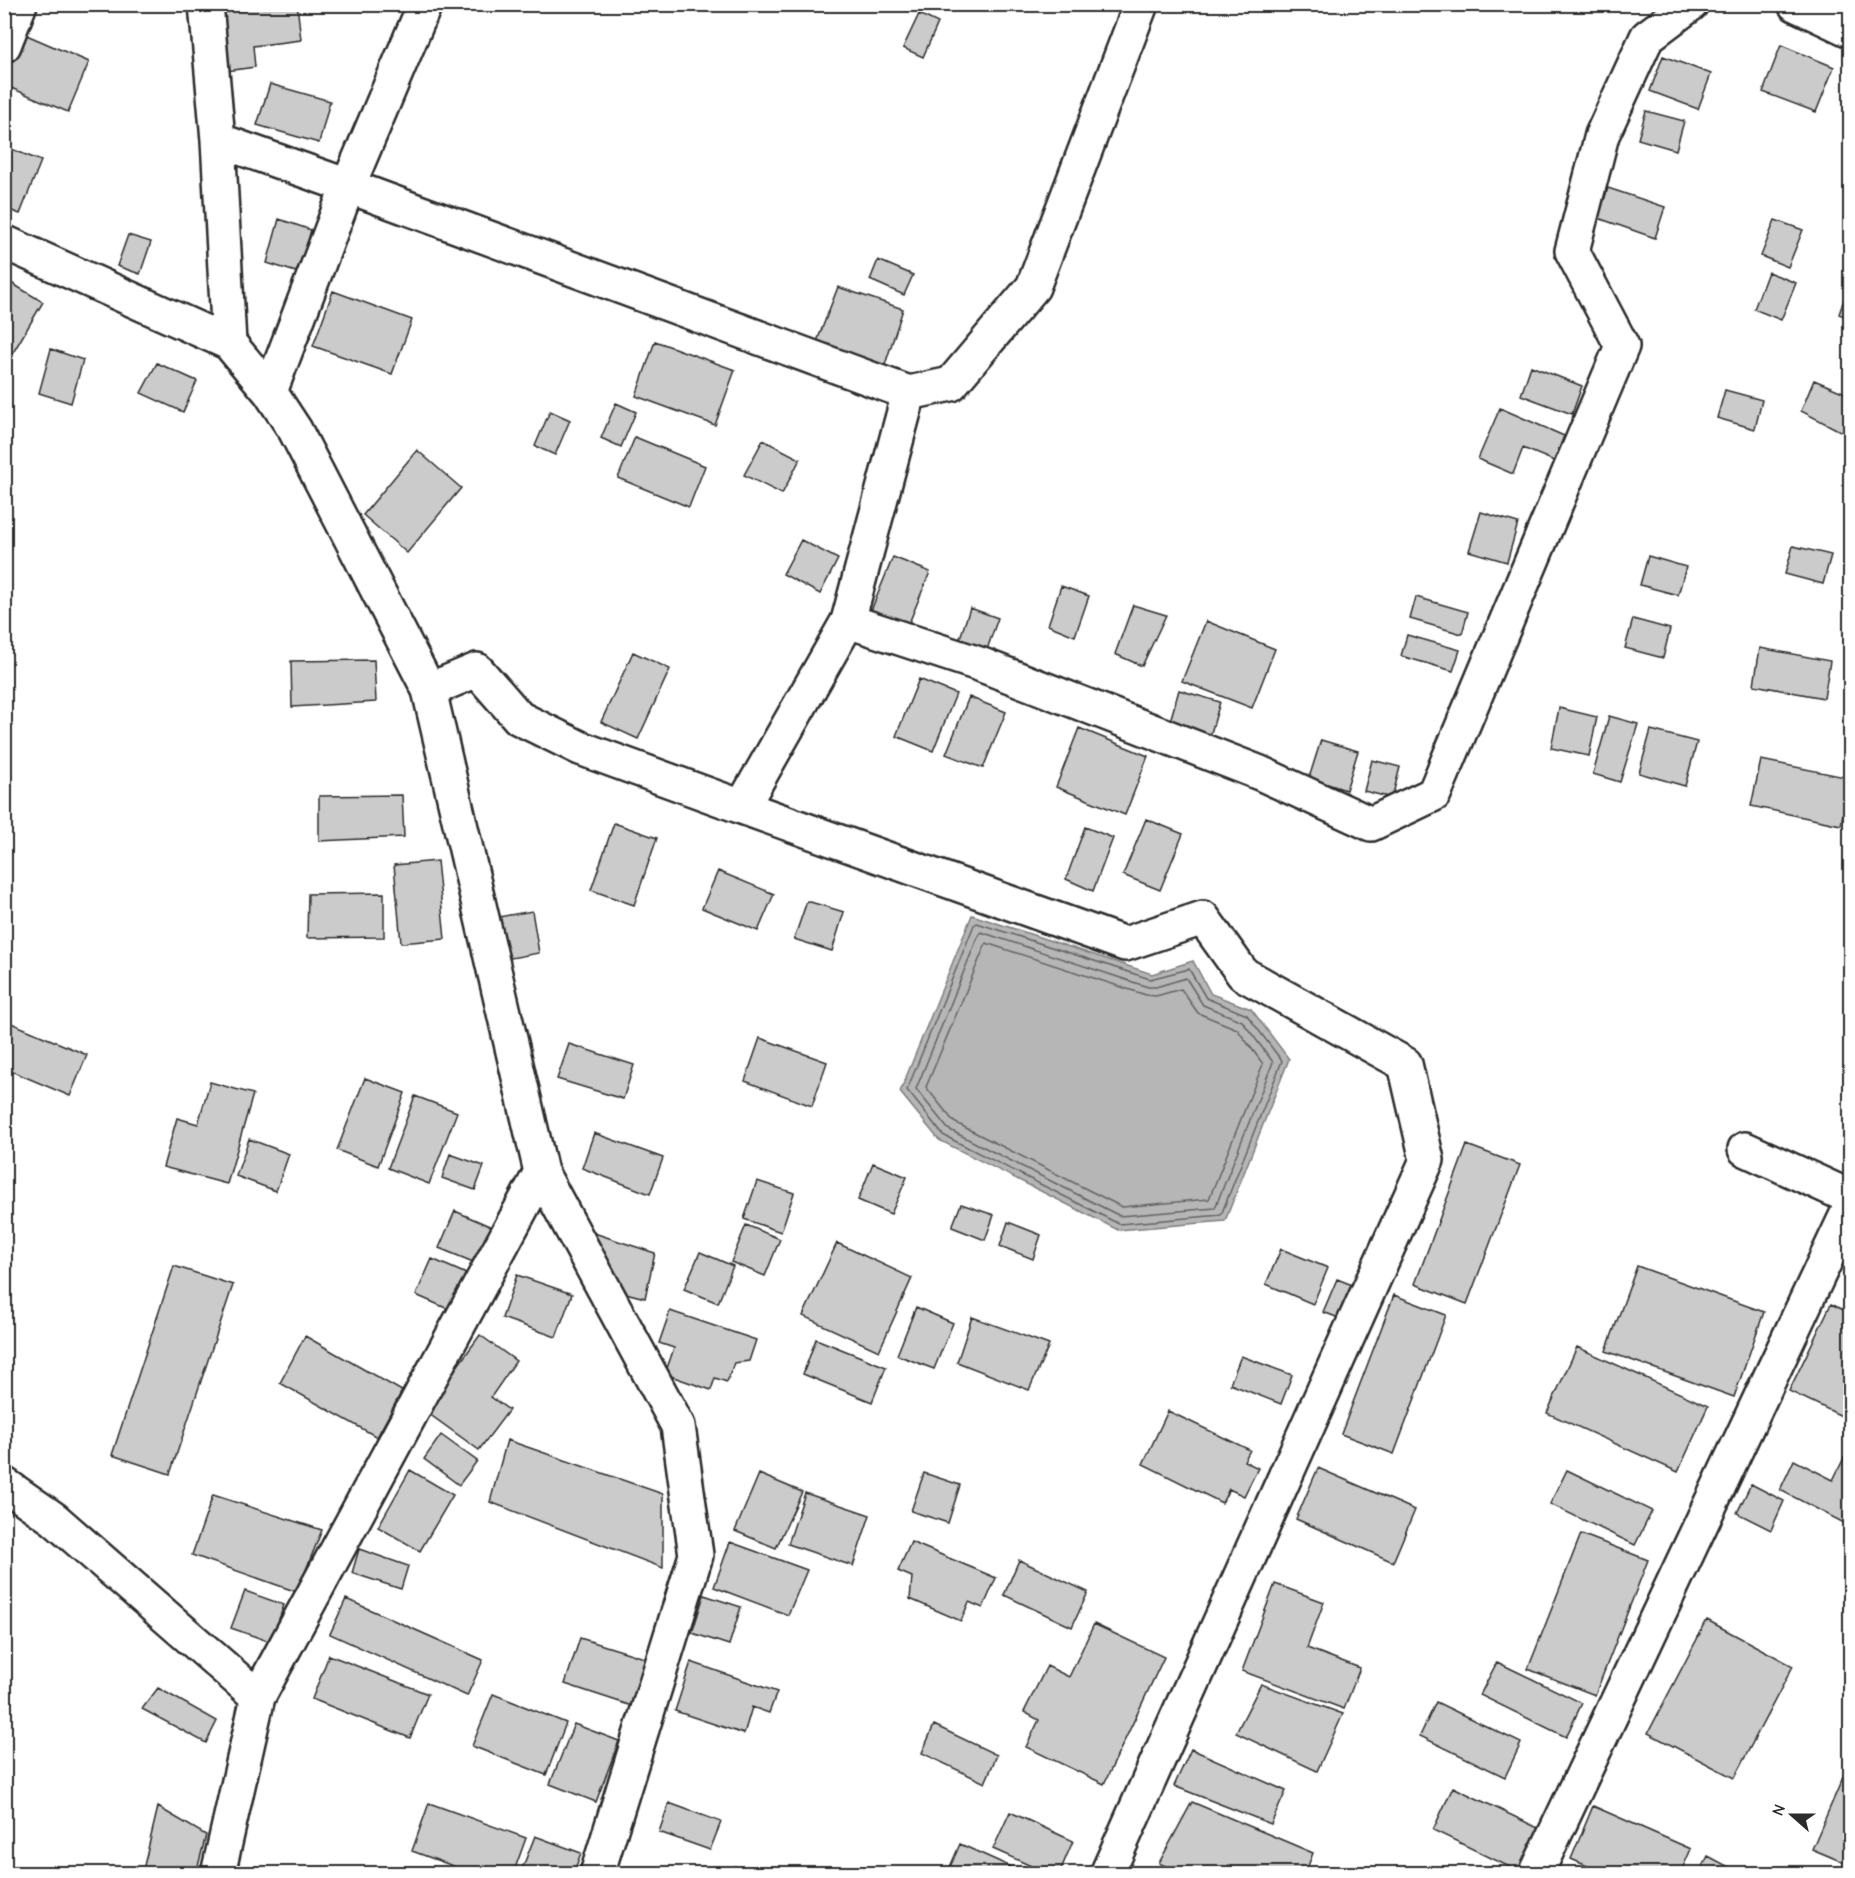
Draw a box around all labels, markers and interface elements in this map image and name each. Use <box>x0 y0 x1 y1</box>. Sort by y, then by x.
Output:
north arrow <box>1762 1785 1822 1845</box>
text: N <box>1769 1802 1789 1818</box>

